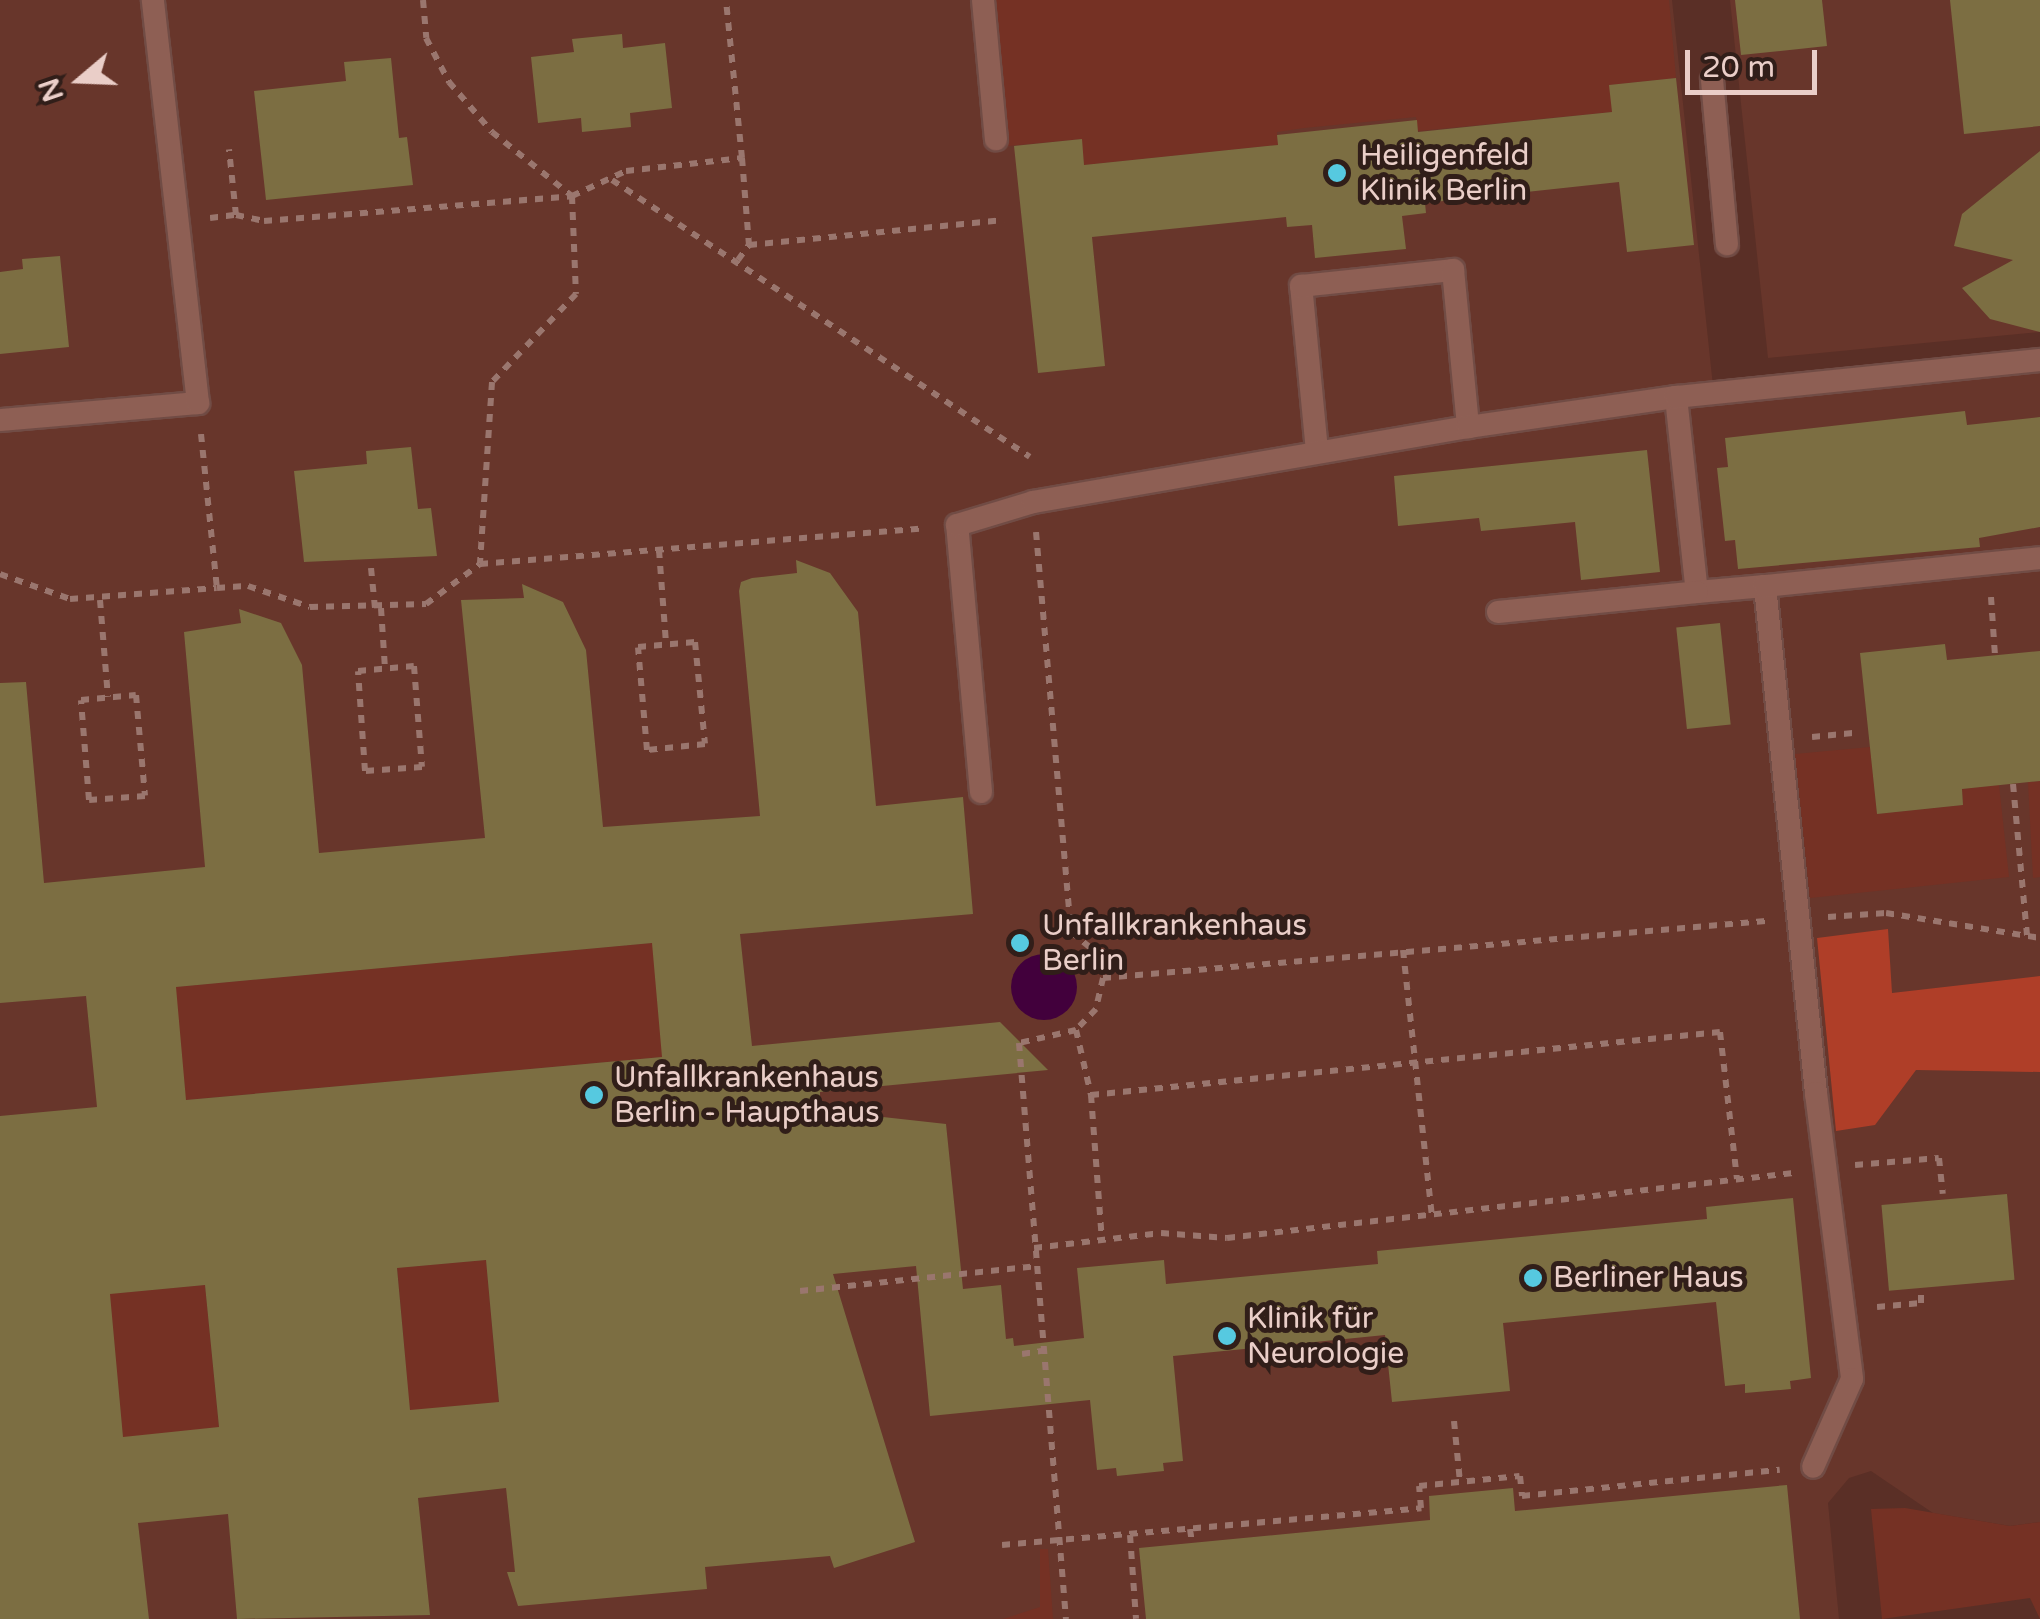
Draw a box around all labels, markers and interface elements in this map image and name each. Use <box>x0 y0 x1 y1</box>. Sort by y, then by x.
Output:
north arrow <box>30 30 130 130</box>
scale bar <box>1690 30 1822 92</box>
text: 20 m <box>1702 49 1775 86</box>
text: N <box>32 74 71 106</box>
place label: Heiligenfeld Klinik Berlin <box>1360 138 1529 208</box>
marker: Heiligenfeld Klinik Berlin <box>1324 160 1350 186</box>
place label: Unfallkrankenhaus Berlin <box>1042 908 1307 978</box>
marker: Unfallkrankenhaus Berlin <box>1007 930 1033 956</box>
place label: Unfallkrankenhaus Berlin - Haupthaus <box>614 1060 880 1130</box>
marker: Unfallkrankenhaus Berlin - Haupthaus <box>583 1084 605 1106</box>
place label: Berliner Haus <box>1553 1260 1744 1296</box>
marker: Berliner Haus <box>1522 1267 1544 1289</box>
place label: Klinik für Neurologie <box>1247 1301 1404 1372</box>
marker: Klinik für Neurologie <box>1216 1325 1238 1347</box>

